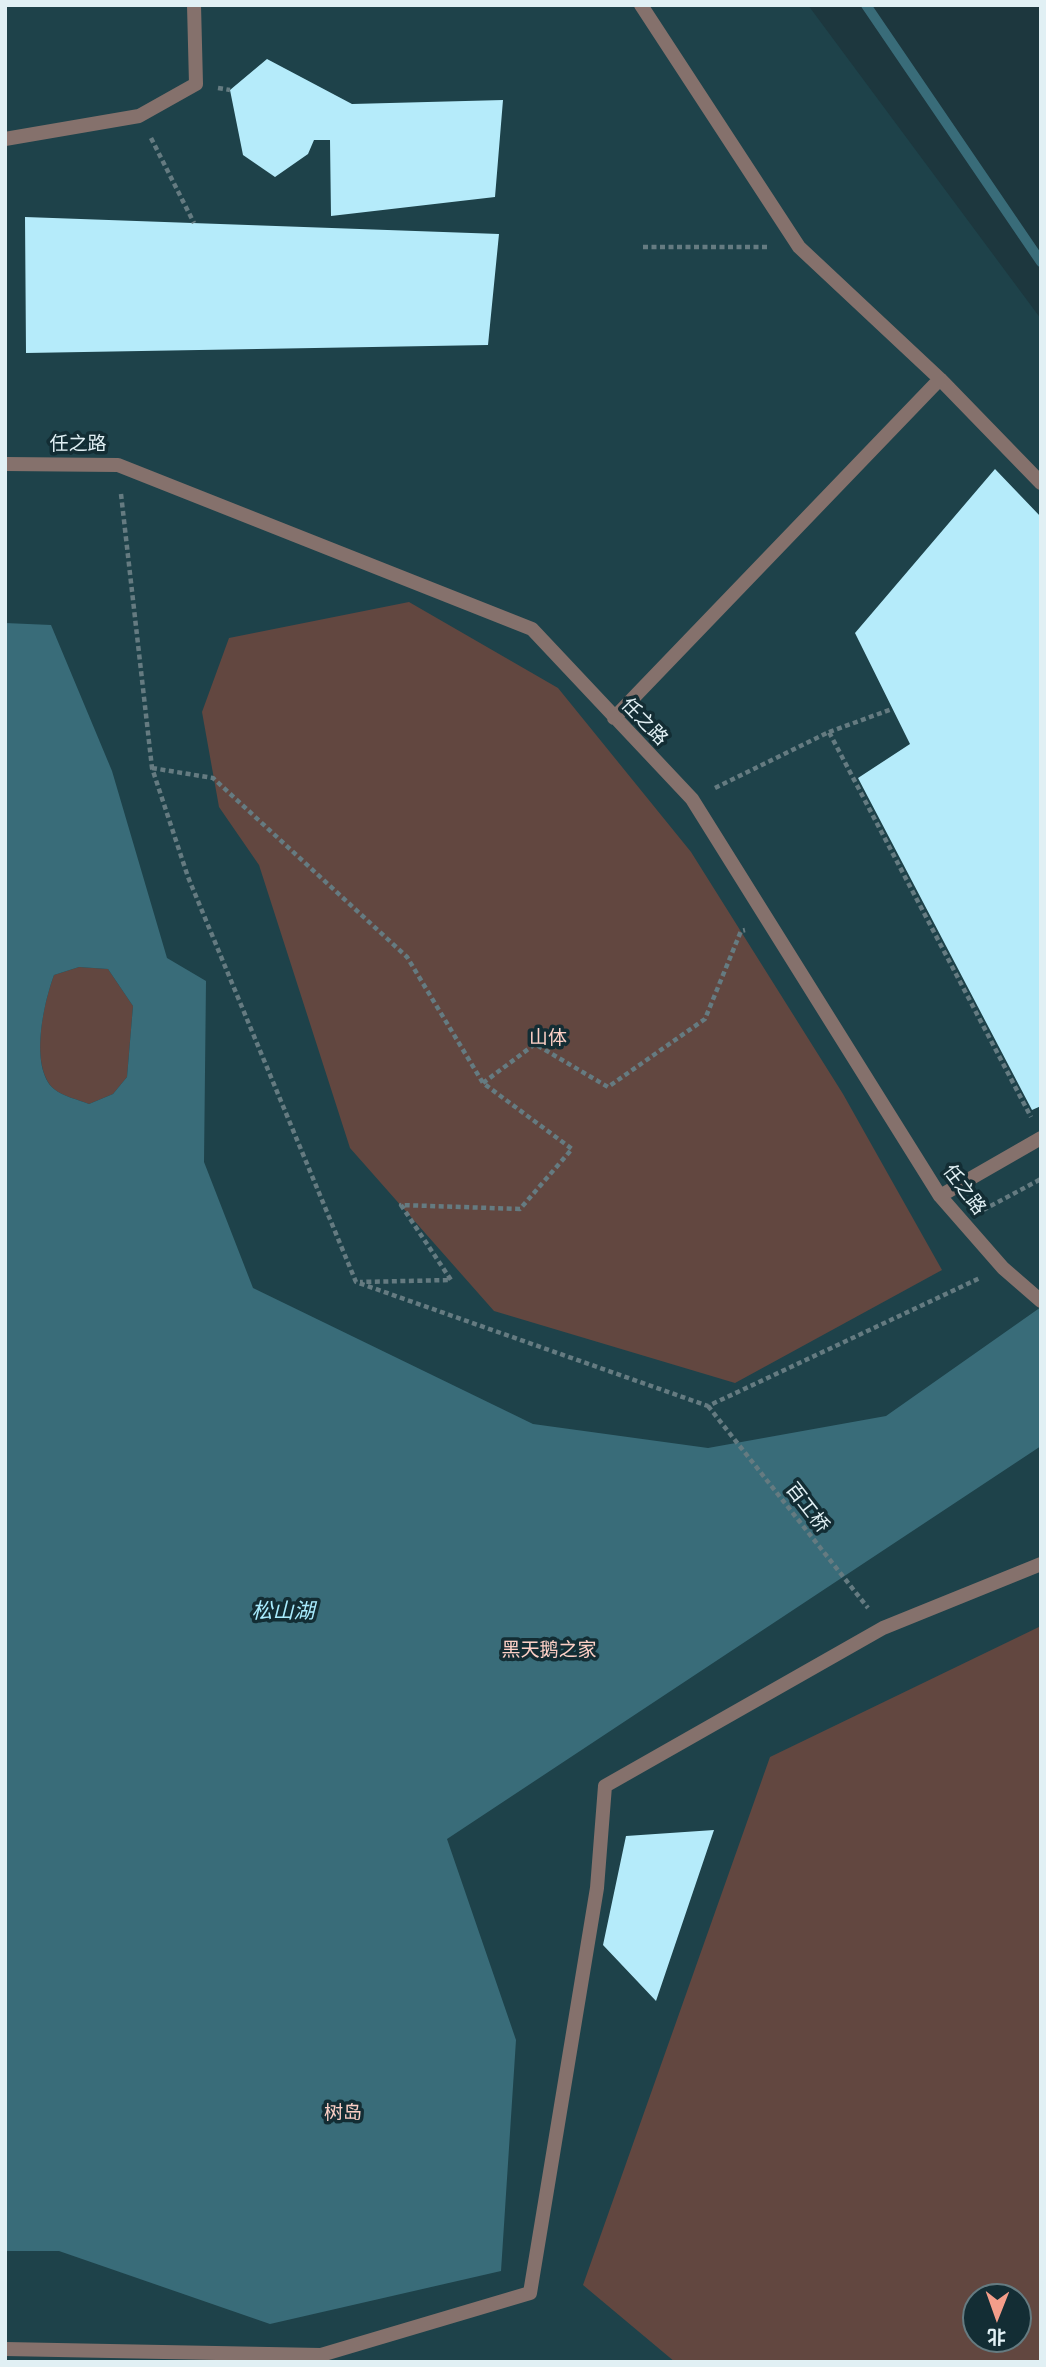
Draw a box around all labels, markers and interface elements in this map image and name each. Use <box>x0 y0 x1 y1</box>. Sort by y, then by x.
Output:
street label: 任之路 <box>50 434 106 456</box>
street label: 任之路 <box>616 694 672 750</box>
park label: 山体 <box>529 1028 567 1050</box>
street label: 任之路 <box>938 1160 990 1220</box>
street label: 百工桥 <box>780 1479 834 1537</box>
water label: 松山湖 <box>252 1599 314 1625</box>
park label: 黑天鹅之家 <box>502 1640 596 1662</box>
park label: 树岛 <box>324 2103 362 2125</box>
north arrow <box>962 2283 1032 2353</box>
text: 北 <box>987 2325 1006 2349</box>

